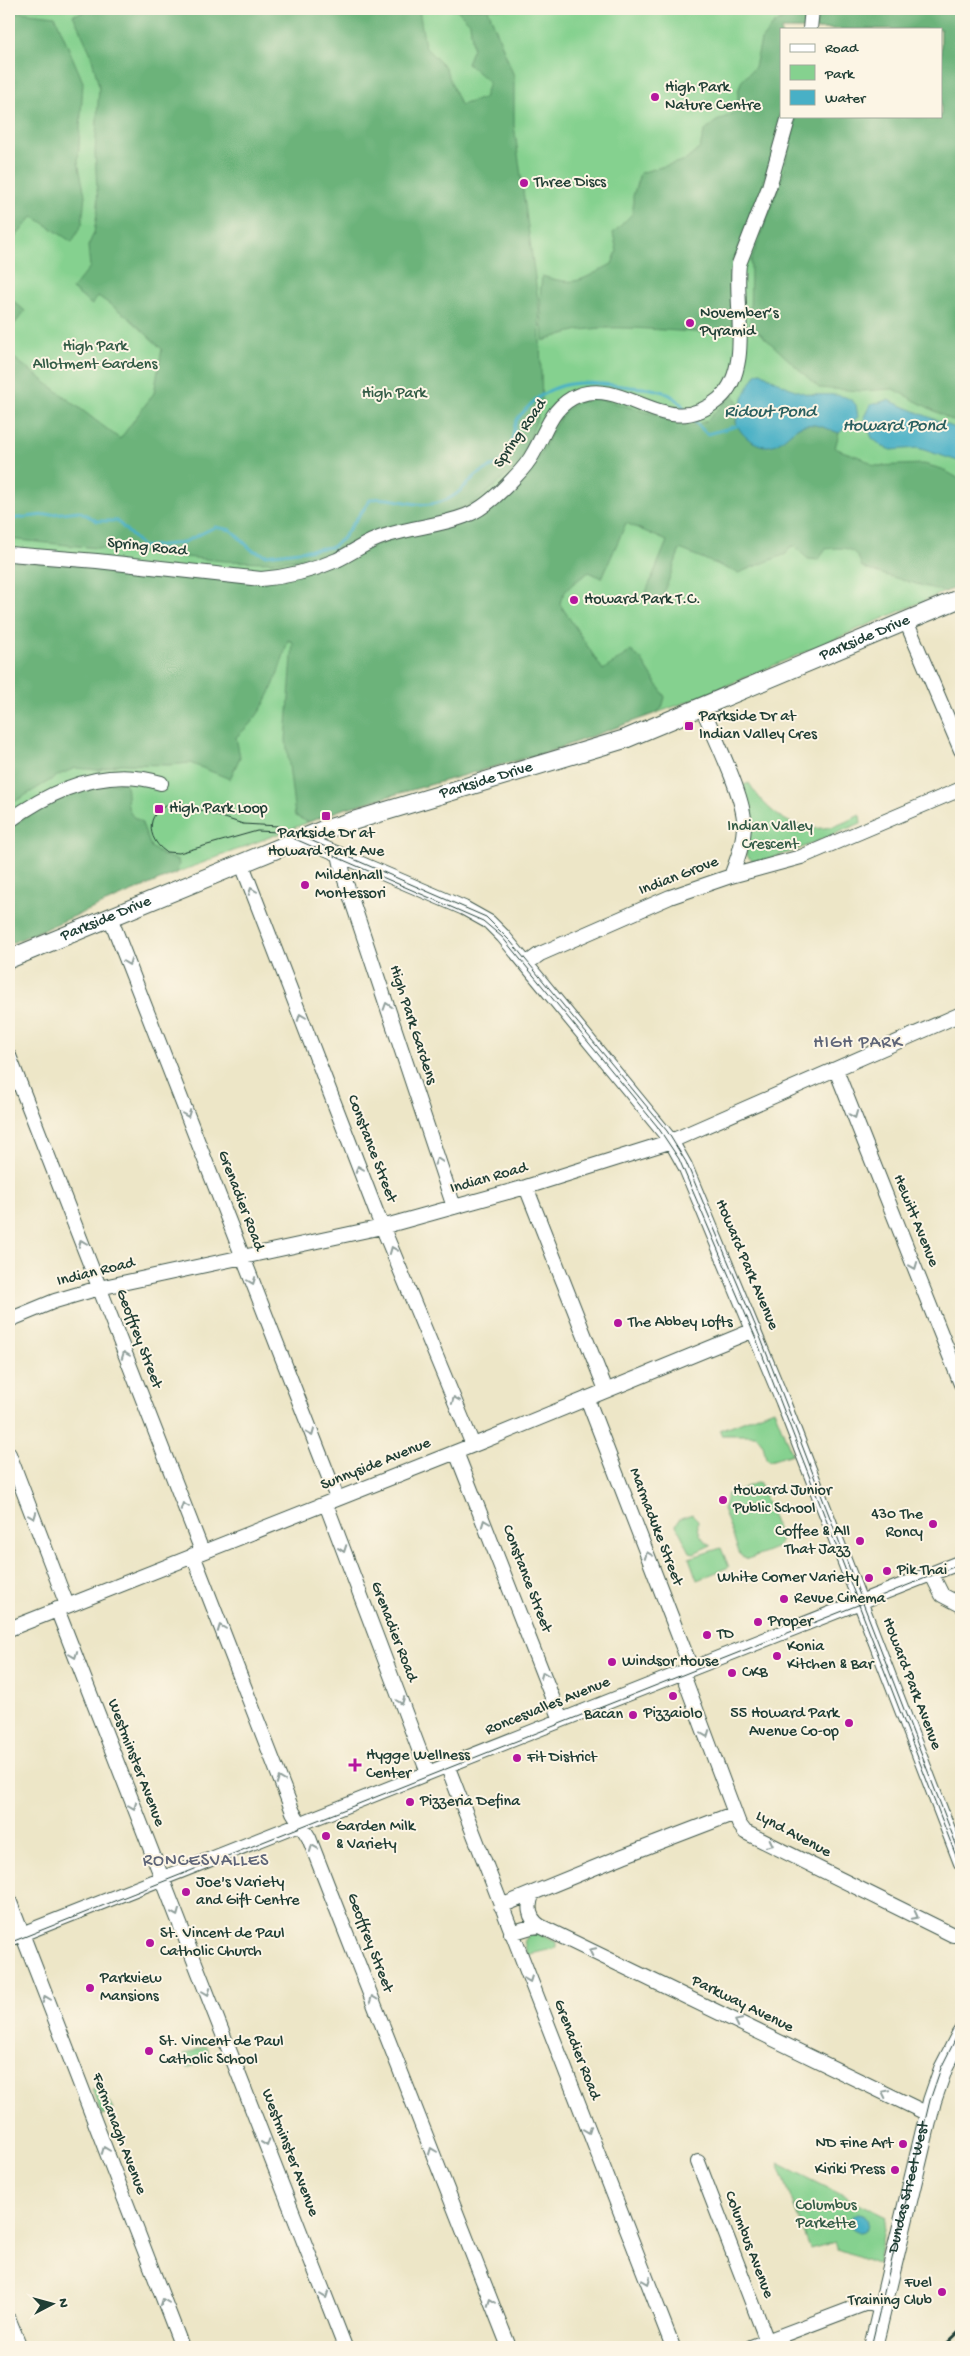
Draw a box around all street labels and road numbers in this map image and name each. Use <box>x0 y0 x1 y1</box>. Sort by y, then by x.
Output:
street label: Spring Road <box>490 395 553 472</box>
street label: Spring Road <box>106 534 189 562</box>
street label: Parkside Drive <box>816 611 914 666</box>
street label: Parkside Drive <box>437 758 536 804</box>
street label: Indian Grove <box>636 853 722 901</box>
street label: Parkside Drive <box>57 892 155 947</box>
street label: High Park Gardens <box>384 963 441 1088</box>
street label: Constance Street <box>342 1093 401 1207</box>
street label: Grenadier Road <box>212 1148 268 1255</box>
street label: Indian Road <box>448 1158 531 1199</box>
street label: Hewitt Avenue <box>888 1172 942 1271</box>
street label: Howard Park Avenue <box>710 1197 782 1334</box>
street label: Indian Road <box>55 1254 138 1292</box>
street label: Geoffrey Street <box>110 1287 166 1393</box>
street label: Sunnyside Avenue <box>318 1434 434 1496</box>
street label: Marmaduke Street <box>624 1465 687 1590</box>
street label: Constance Street <box>497 1523 556 1637</box>
street label: Grenadier Road <box>365 1579 421 1686</box>
street label: Howard Park Avenue <box>877 1615 945 1753</box>
street label: Roncesvalles Avenue <box>483 1673 614 1741</box>
street label: Westminster Avenue <box>102 1697 168 1830</box>
street label: Lynd Avenue <box>752 1807 835 1863</box>
street label: Geoffrey Street <box>341 1891 397 1997</box>
street label: Parkway Avenue <box>687 1972 797 2038</box>
street label: Grenadier Road <box>548 1997 604 2104</box>
street label: Fermanagh Avenue <box>86 2070 150 2198</box>
street label: Westminster Avenue <box>256 2087 322 2220</box>
street label: Dundas Street West <box>884 2119 934 2256</box>
street label: Columbus Avenue <box>719 2189 777 2302</box>

